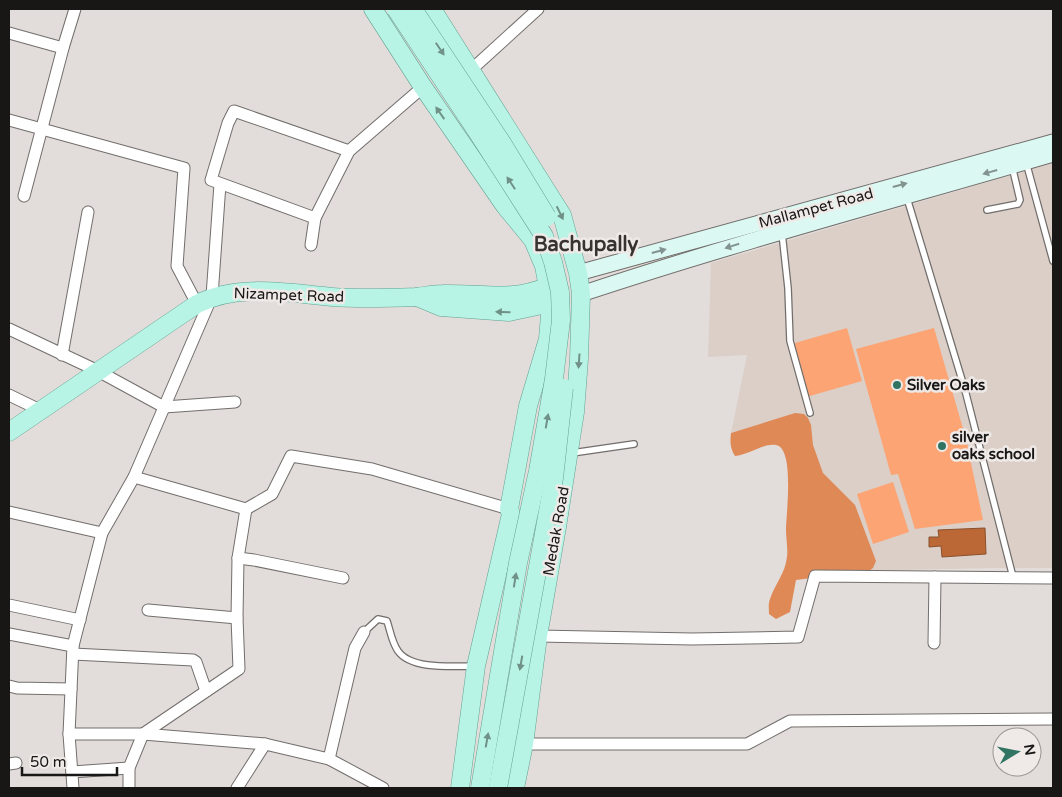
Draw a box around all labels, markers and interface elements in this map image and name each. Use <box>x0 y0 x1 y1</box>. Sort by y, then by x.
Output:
one-way arrow <box>435 43 445 56</box>
one-way arrow <box>435 106 445 120</box>
one-way arrow <box>982 169 997 177</box>
one-way arrow <box>507 177 516 190</box>
one-way arrow <box>893 180 908 188</box>
street label: Mallampet Road <box>757 184 875 232</box>
one-way arrow <box>556 206 564 220</box>
district label: Bachupally <box>534 233 639 257</box>
one-way arrow <box>725 242 740 250</box>
one-way arrow <box>651 246 666 254</box>
street label: Nizampet Road <box>233 284 345 306</box>
one-way arrow <box>495 307 511 315</box>
one-way arrow <box>575 353 583 369</box>
place label: Silver Oaks <box>907 376 985 394</box>
marker: Silver Oaks <box>891 379 903 391</box>
one-way arrow <box>544 412 552 428</box>
place label: silver oaks school <box>952 428 1035 463</box>
marker: silver oaks school <box>936 440 948 452</box>
street label: Medak Road <box>539 485 573 577</box>
one-way arrow <box>511 572 519 588</box>
one-way arrow <box>517 655 525 671</box>
north arrow <box>992 727 1042 777</box>
one-way arrow <box>484 732 492 748</box>
text: N <box>1020 743 1039 757</box>
scale bar <box>22 744 118 776</box>
text: 50 m <box>30 753 67 771</box>

